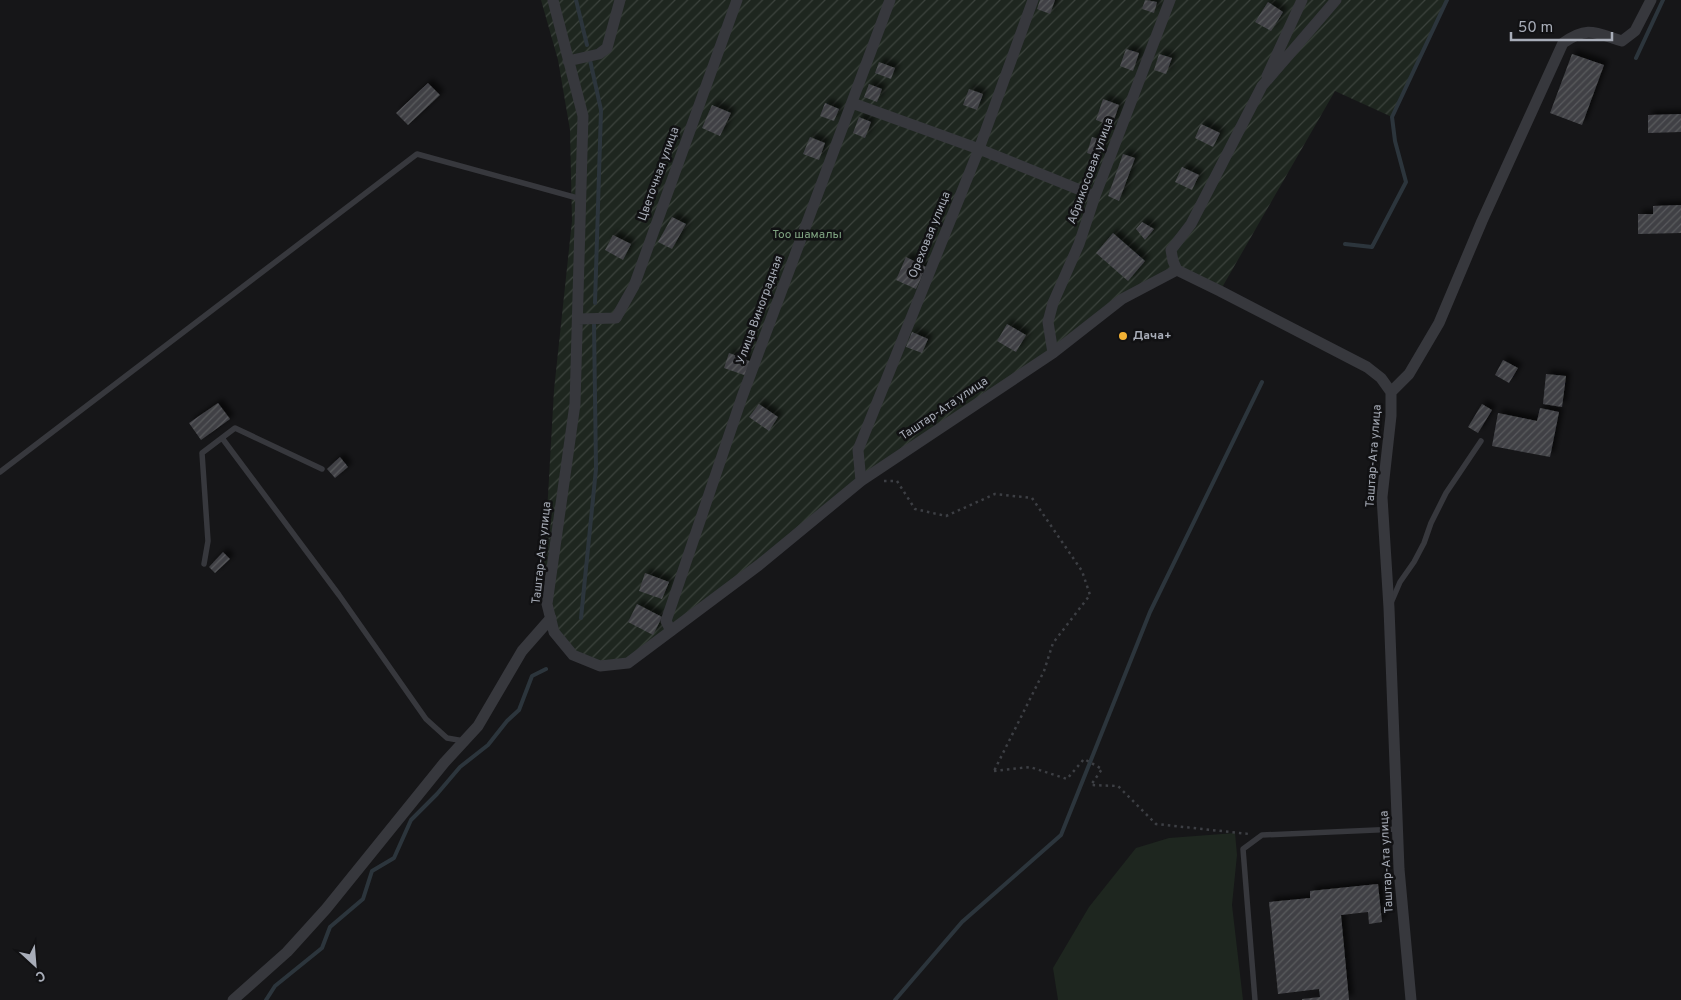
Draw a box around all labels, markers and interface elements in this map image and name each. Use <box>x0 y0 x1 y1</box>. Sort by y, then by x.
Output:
scale bar <box>1511 10 1612 42</box>
text: 50 m <box>1518 19 1553 38</box>
street label: Абрикосовая улица <box>1064 116 1118 226</box>
street label: Цветочная улица <box>635 125 683 223</box>
street label: Ореховая улица <box>905 189 955 281</box>
park label: Тоо шамалы <box>772 227 842 243</box>
street label: Улица Виноградная <box>733 253 787 367</box>
place label: Дача+ <box>1133 328 1172 344</box>
marker: Дача+ <box>1117 330 1129 342</box>
street label: Таштар-Ата улица <box>897 374 991 444</box>
street label: Таштар-Ата улица <box>1362 404 1386 508</box>
street label: Таштар-Ата улица <box>529 501 555 605</box>
street label: Таштар-Ата улица <box>1376 810 1398 914</box>
north arrow <box>10 940 60 990</box>
text: С <box>32 966 48 985</box>

